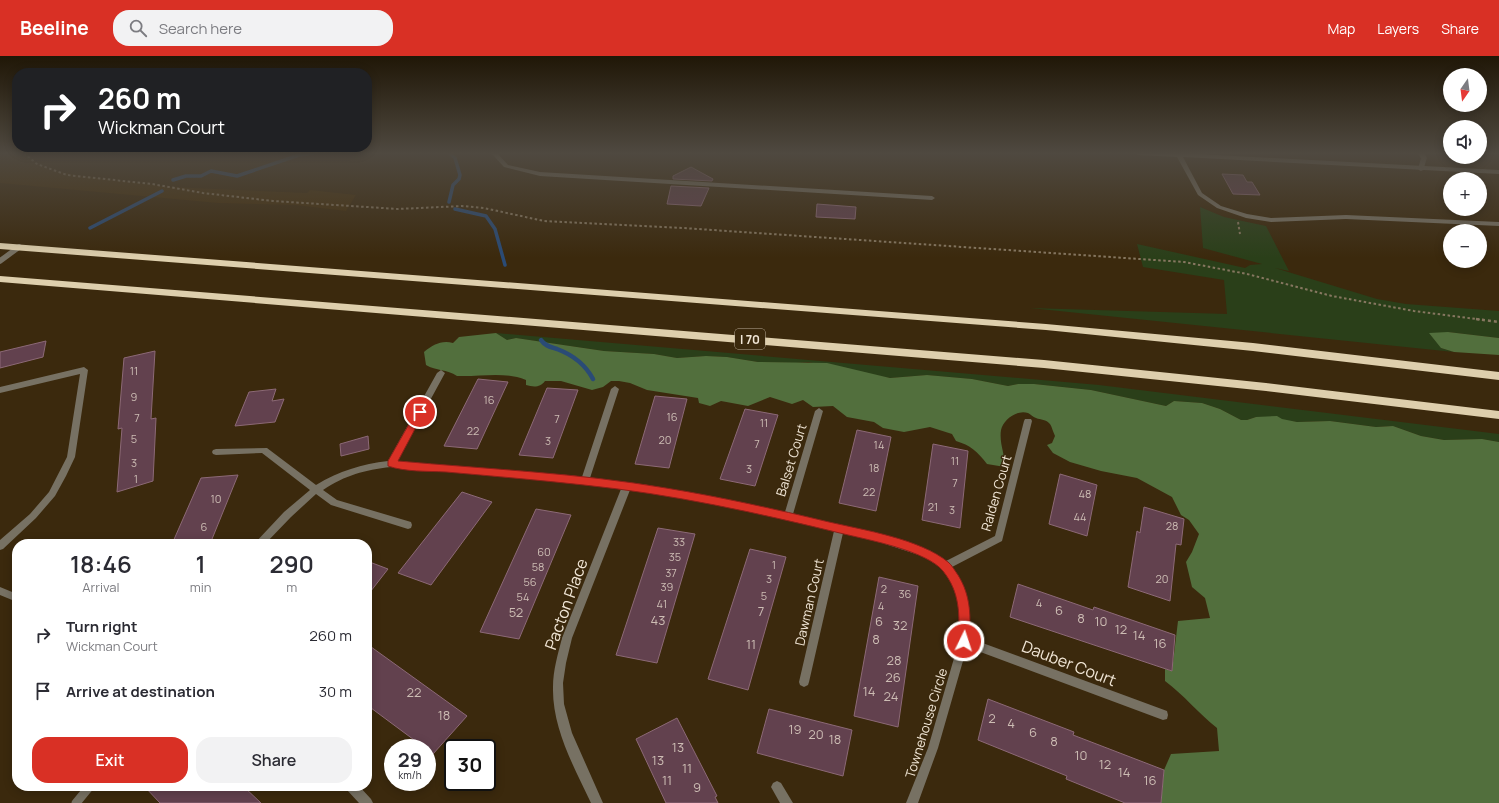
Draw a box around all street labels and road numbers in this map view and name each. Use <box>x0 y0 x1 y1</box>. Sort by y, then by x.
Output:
road number: I 70 <box>735 329 765 349</box>
street label: Balset Court <box>771 421 811 499</box>
street label: Ralden Court <box>977 453 1015 533</box>
street label: Pacton Place <box>539 555 593 653</box>
street label: Dawman Court <box>790 557 828 647</box>
street label: Dauber Court <box>1019 635 1119 691</box>
street label: Townehouse Circle <box>901 665 951 780</box>

